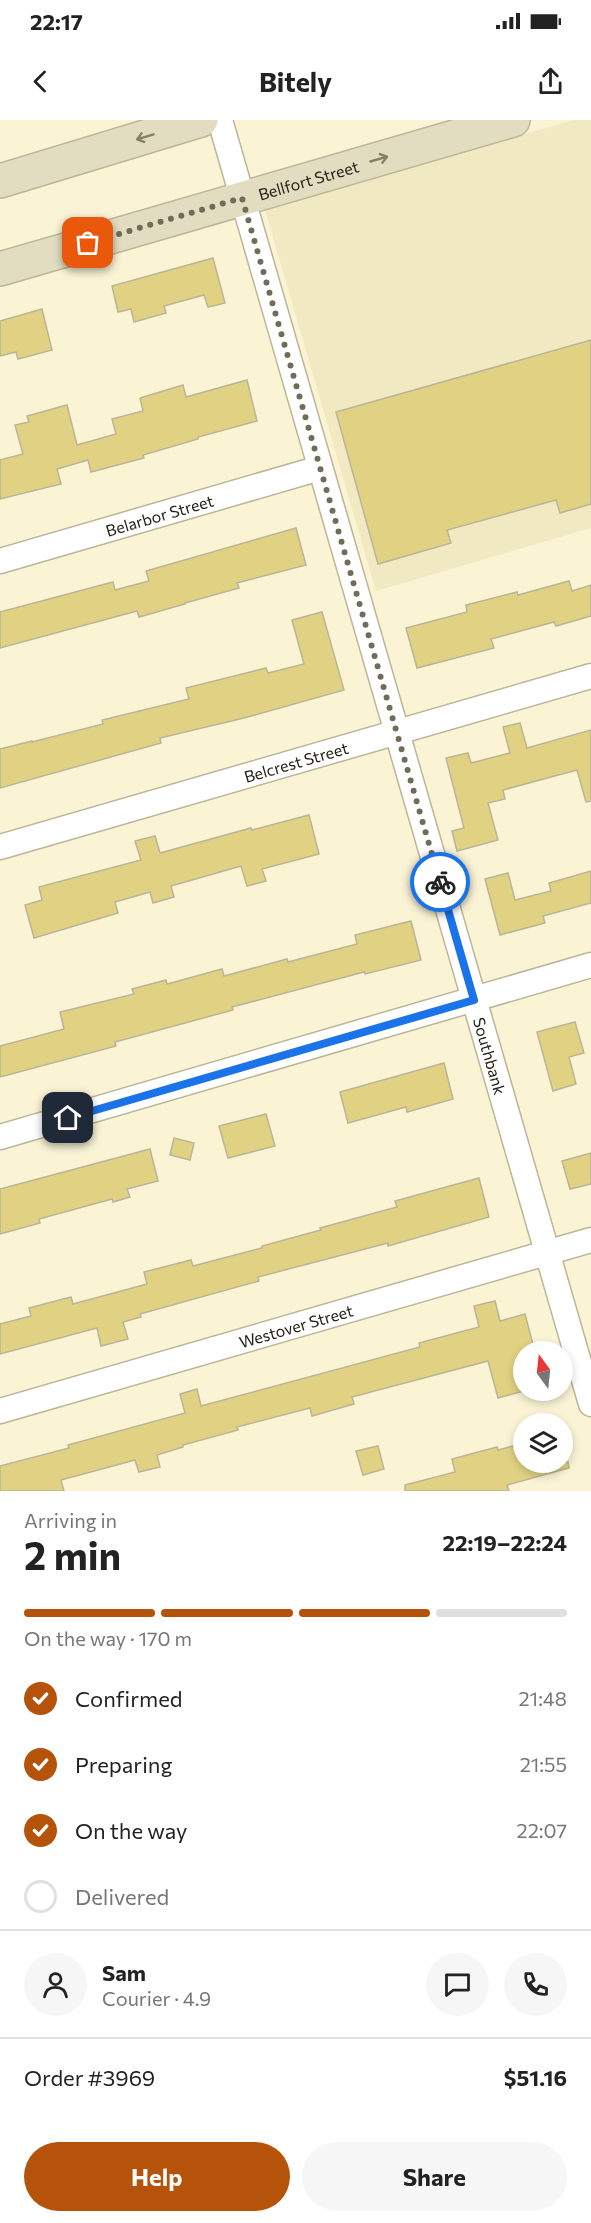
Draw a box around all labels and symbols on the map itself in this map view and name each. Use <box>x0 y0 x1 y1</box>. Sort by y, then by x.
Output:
one-way arrow <box>136 132 155 143</box>
one-way arrow <box>369 152 388 164</box>
street label: Bellfort Street <box>256 156 361 203</box>
pin <box>62 217 113 268</box>
street label: Belarbor Street <box>103 490 216 539</box>
street label: Belcrest Street <box>242 737 351 785</box>
courier <box>410 852 470 912</box>
street label: Southbank <box>470 1015 511 1097</box>
pin <box>42 1092 93 1143</box>
street label: Westover Street <box>237 1300 355 1351</box>
north arrow <box>513 1341 573 1401</box>

